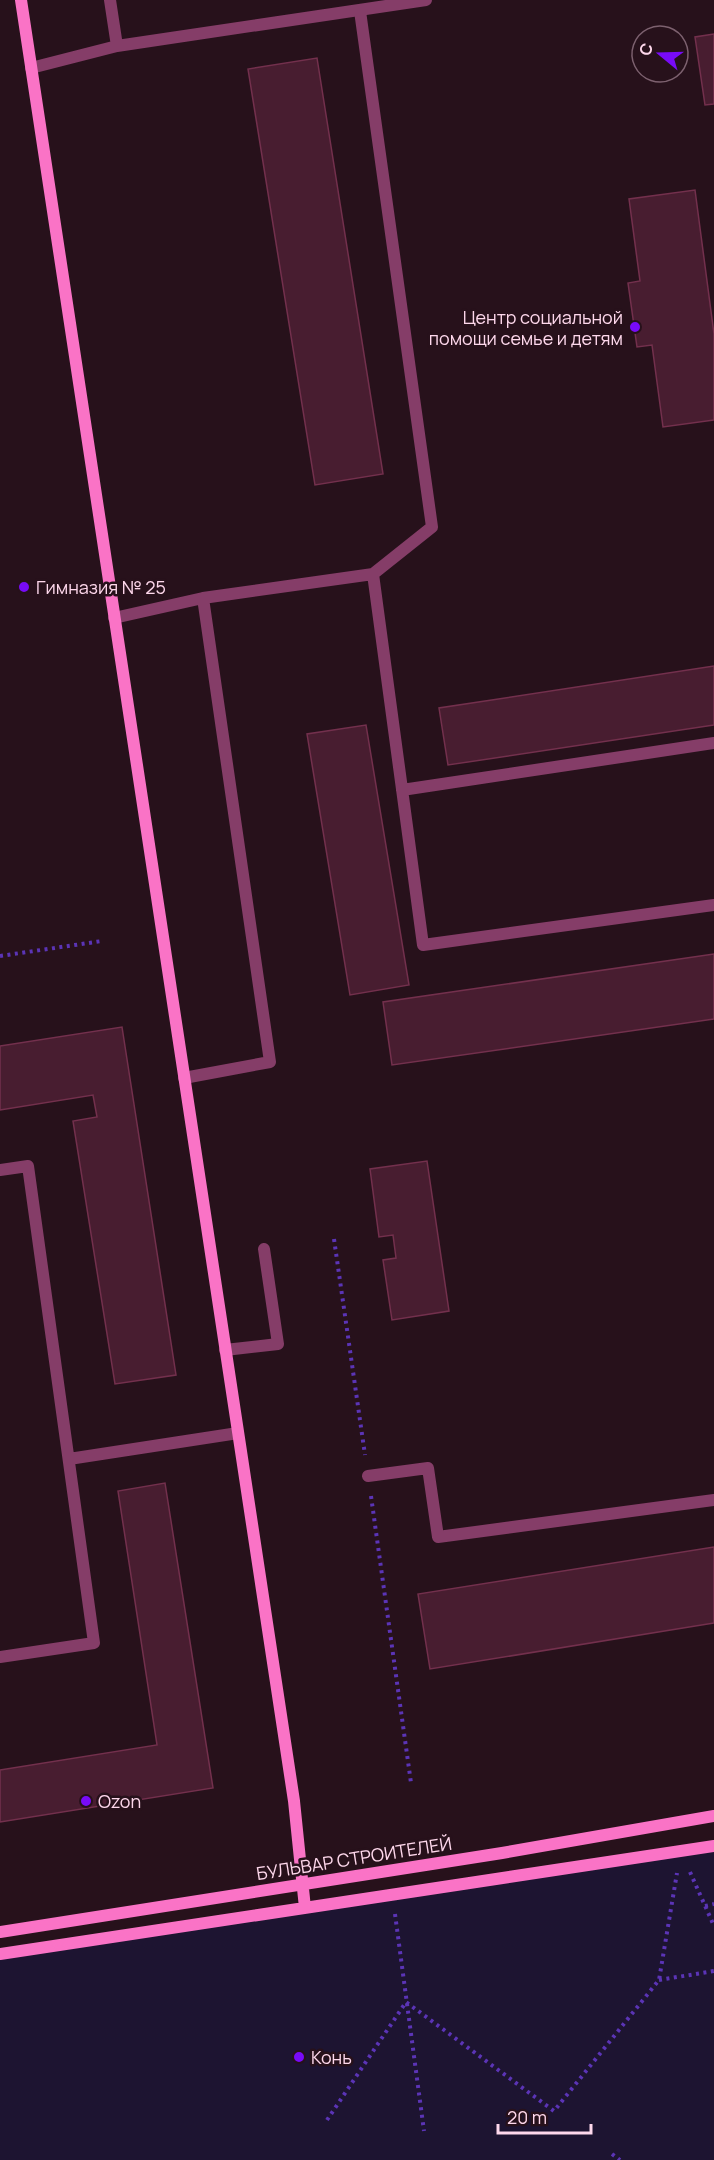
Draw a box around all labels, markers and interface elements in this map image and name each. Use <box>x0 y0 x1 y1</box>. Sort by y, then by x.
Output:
north arrow <box>630 24 690 84</box>
text: С <box>633 40 658 58</box>
place label: Центр социальной помощи семье и детям <box>429 305 623 350</box>
marker: Центр социальной помощи семье и детям <box>628 320 642 334</box>
place label: Гимназия № 25 <box>36 575 166 599</box>
marker: Гимназия № 25 <box>17 580 31 594</box>
place label: Ozon <box>98 1789 141 1813</box>
marker: Ozon <box>79 1794 93 1808</box>
street label: БУЛЬВАР СТРОИТЕЛЕЙ <box>255 1831 453 1885</box>
place label: Конь <box>311 2045 352 2069</box>
marker: Конь <box>292 2050 306 2064</box>
scale bar <box>498 2097 591 2135</box>
text: 20 m <box>507 2105 547 2129</box>

